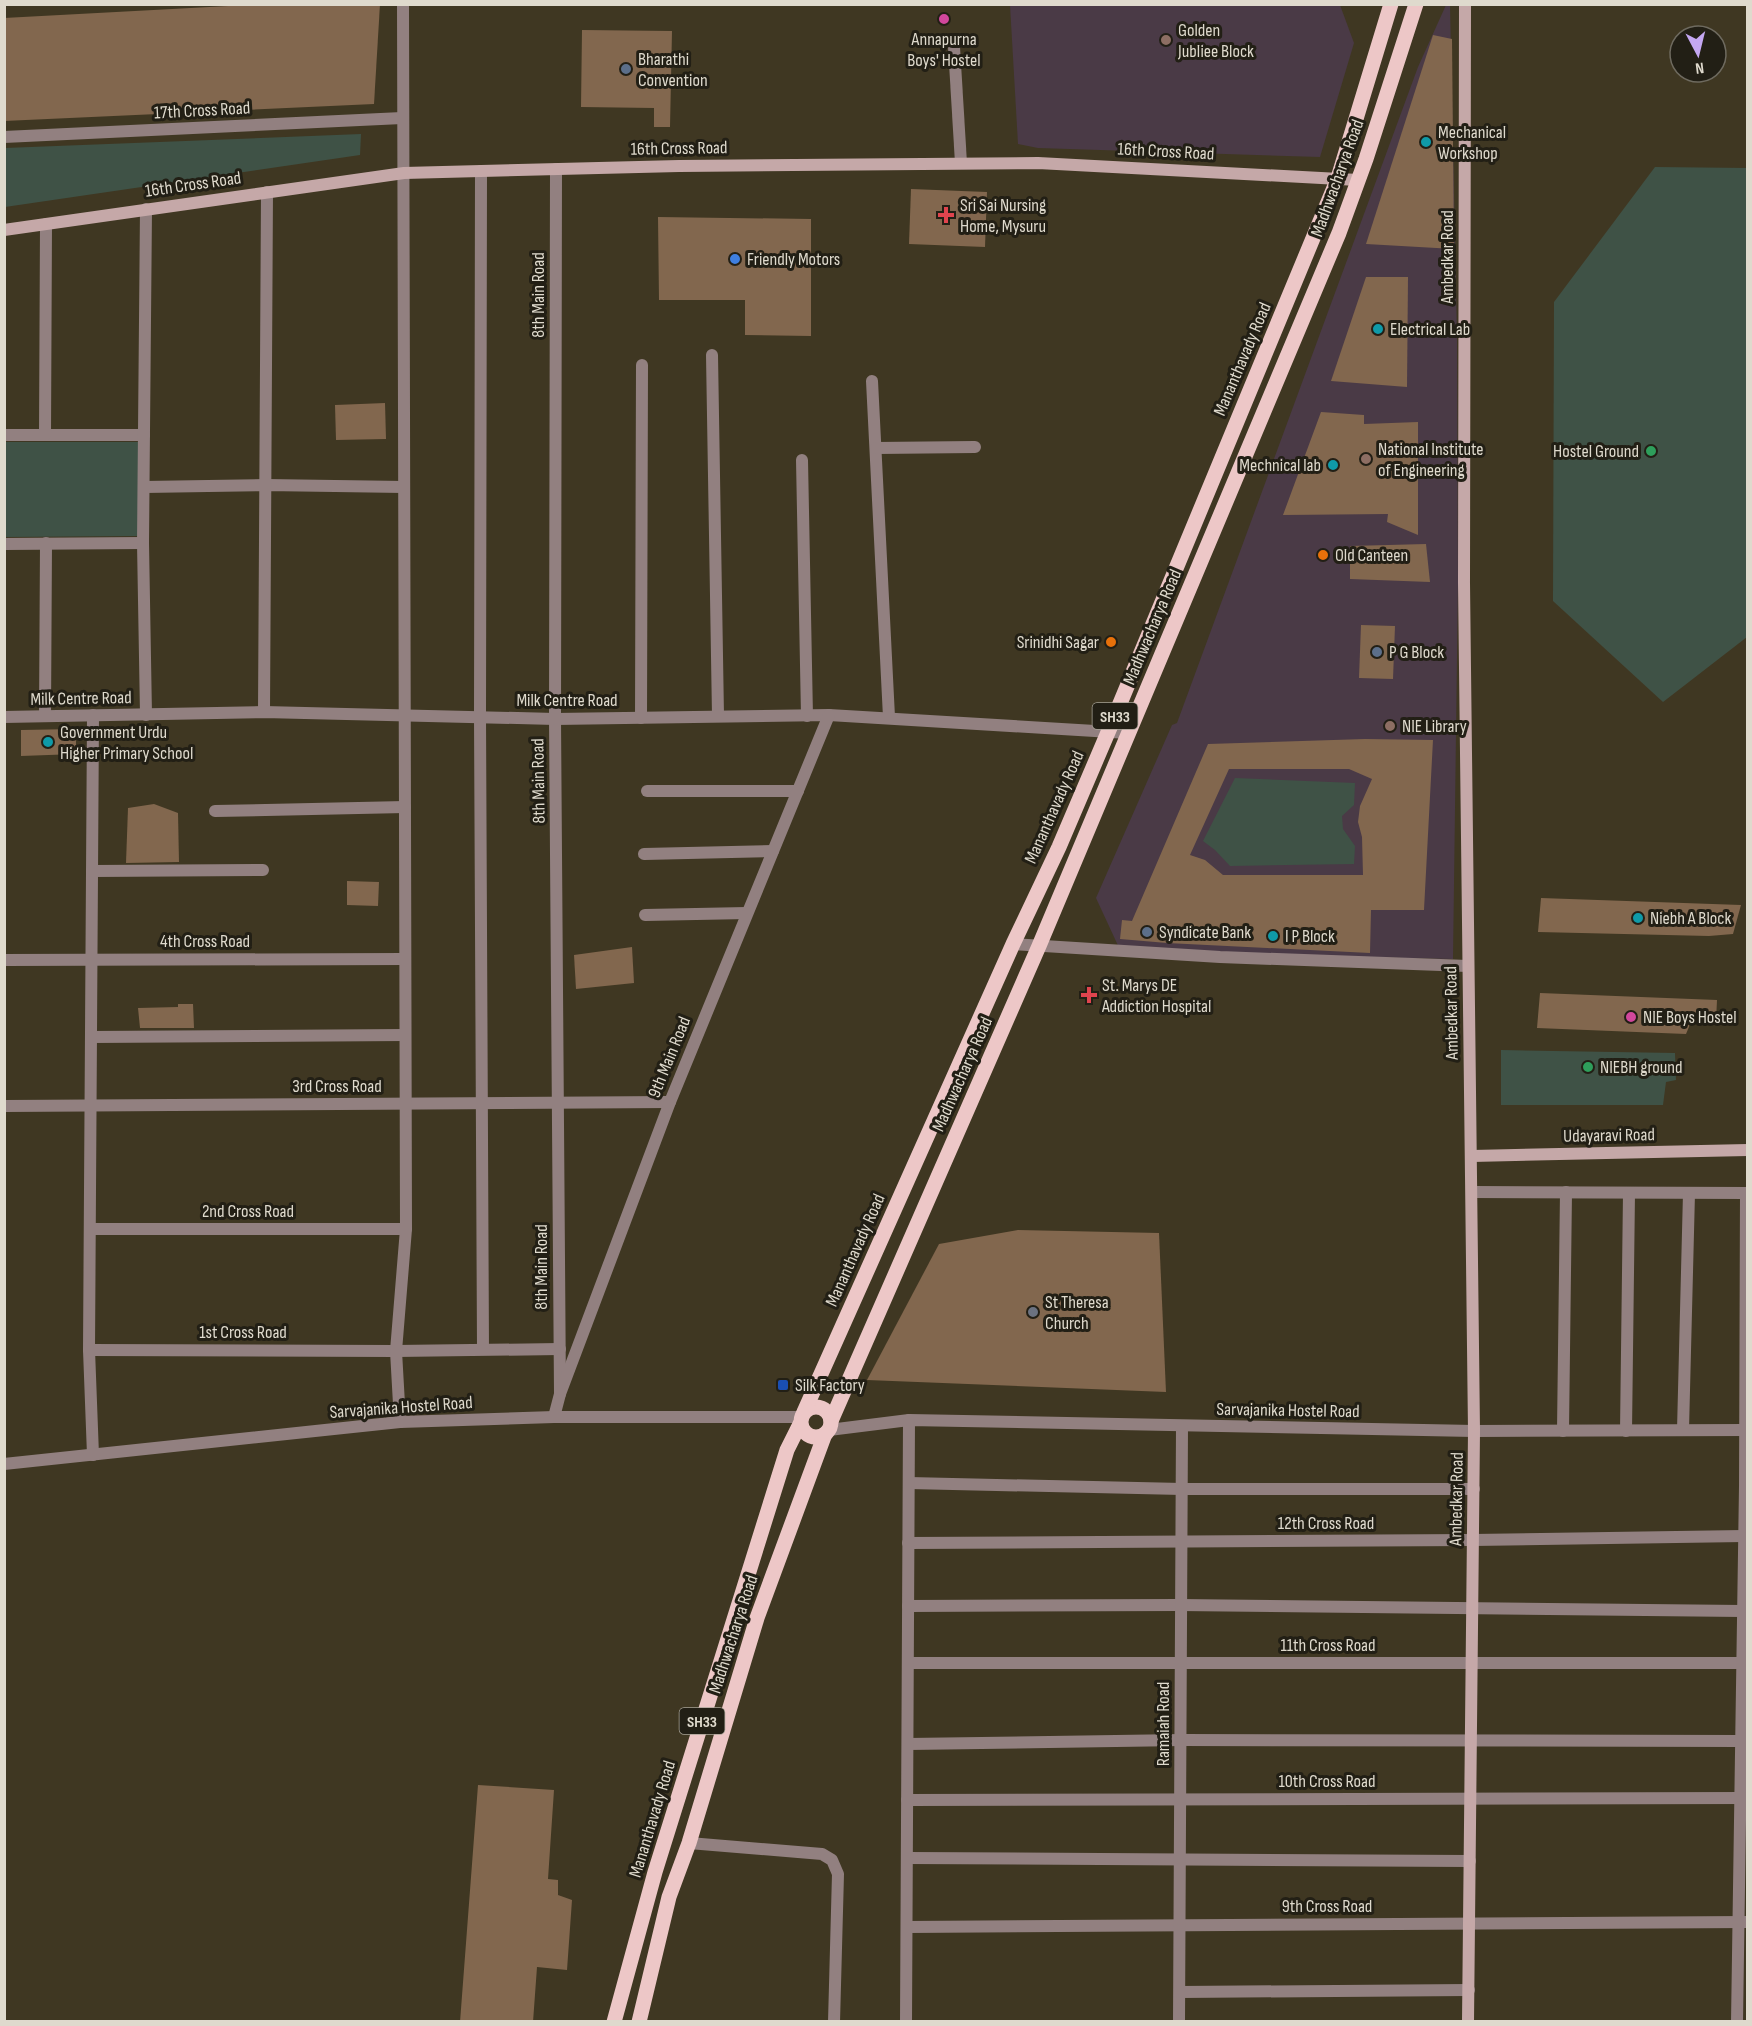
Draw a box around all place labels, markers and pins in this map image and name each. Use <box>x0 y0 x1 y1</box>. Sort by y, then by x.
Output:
marker: Annapurna Boys' Hostel <box>937 12 951 26</box>
place label: Golden Jubliee Block <box>1177 20 1254 62</box>
place label: Annapurna Boys' Hostel <box>907 29 981 71</box>
marker: Golden Jubliee Block <box>1159 33 1173 47</box>
place label: Bharathi Convention <box>638 49 708 91</box>
marker: Bharathi Convention <box>619 62 633 76</box>
place label: Mechanical Workshop <box>1438 122 1506 164</box>
marker: Mechanical Workshop <box>1419 135 1433 149</box>
place label: Sri Sai Nursing Home, Mysuru <box>960 195 1046 237</box>
marker: Sri Sai Nursing Home, Mysuru <box>937 206 955 224</box>
place label: Friendly Motors <box>747 249 840 270</box>
marker: Friendly Motors <box>728 252 742 266</box>
place label: Electrical Lab <box>1390 319 1470 340</box>
marker: Electrical Lab <box>1371 322 1385 336</box>
place label: National Institute of Engineering <box>1378 439 1484 481</box>
place label: Hostel Ground <box>1553 441 1639 462</box>
marker: Hostel Ground <box>1644 444 1658 458</box>
marker: National Institute of Engineering <box>1359 452 1373 466</box>
place label: Mechnical lab <box>1239 455 1321 476</box>
marker: Mechnical lab <box>1326 458 1340 472</box>
place label: Old Canteen <box>1335 545 1408 566</box>
marker: Old Canteen <box>1316 548 1330 562</box>
place label: Srinidhi Sagar <box>1017 632 1099 653</box>
marker: Srinidhi Sagar <box>1104 635 1118 649</box>
place label: P G Block <box>1389 642 1444 663</box>
marker: P G Block <box>1370 645 1384 659</box>
place label: NIE Library <box>1402 716 1467 737</box>
marker: NIE Library <box>1383 719 1397 733</box>
place label: Government Urdu Higher Primary School <box>60 722 193 764</box>
marker: Government Urdu Higher Primary School <box>41 735 55 749</box>
place label: Niebh A Block <box>1650 908 1731 929</box>
marker: Niebh A Block <box>1631 911 1645 925</box>
place label: Syndicate Bank <box>1159 922 1251 943</box>
marker: Syndicate Bank <box>1140 925 1154 939</box>
place label: I P Block <box>1285 926 1335 947</box>
marker: I P Block <box>1266 929 1280 943</box>
place label: St. Marys DE Addiction Hospital <box>1101 975 1211 1017</box>
marker: St. Marys DE Addiction Hospital <box>1080 986 1098 1004</box>
place label: NIE Boys Hostel <box>1643 1007 1737 1028</box>
marker: NIE Boys Hostel <box>1624 1010 1638 1024</box>
place label: NIEBH ground <box>1600 1057 1683 1078</box>
marker: NIEBH ground <box>1581 1060 1595 1074</box>
place label: St Theresa Church <box>1045 1292 1109 1334</box>
marker: St Theresa Church <box>1026 1305 1040 1319</box>
place label: Silk Factory <box>795 1375 865 1396</box>
marker: Silk Factory <box>776 1378 790 1392</box>

